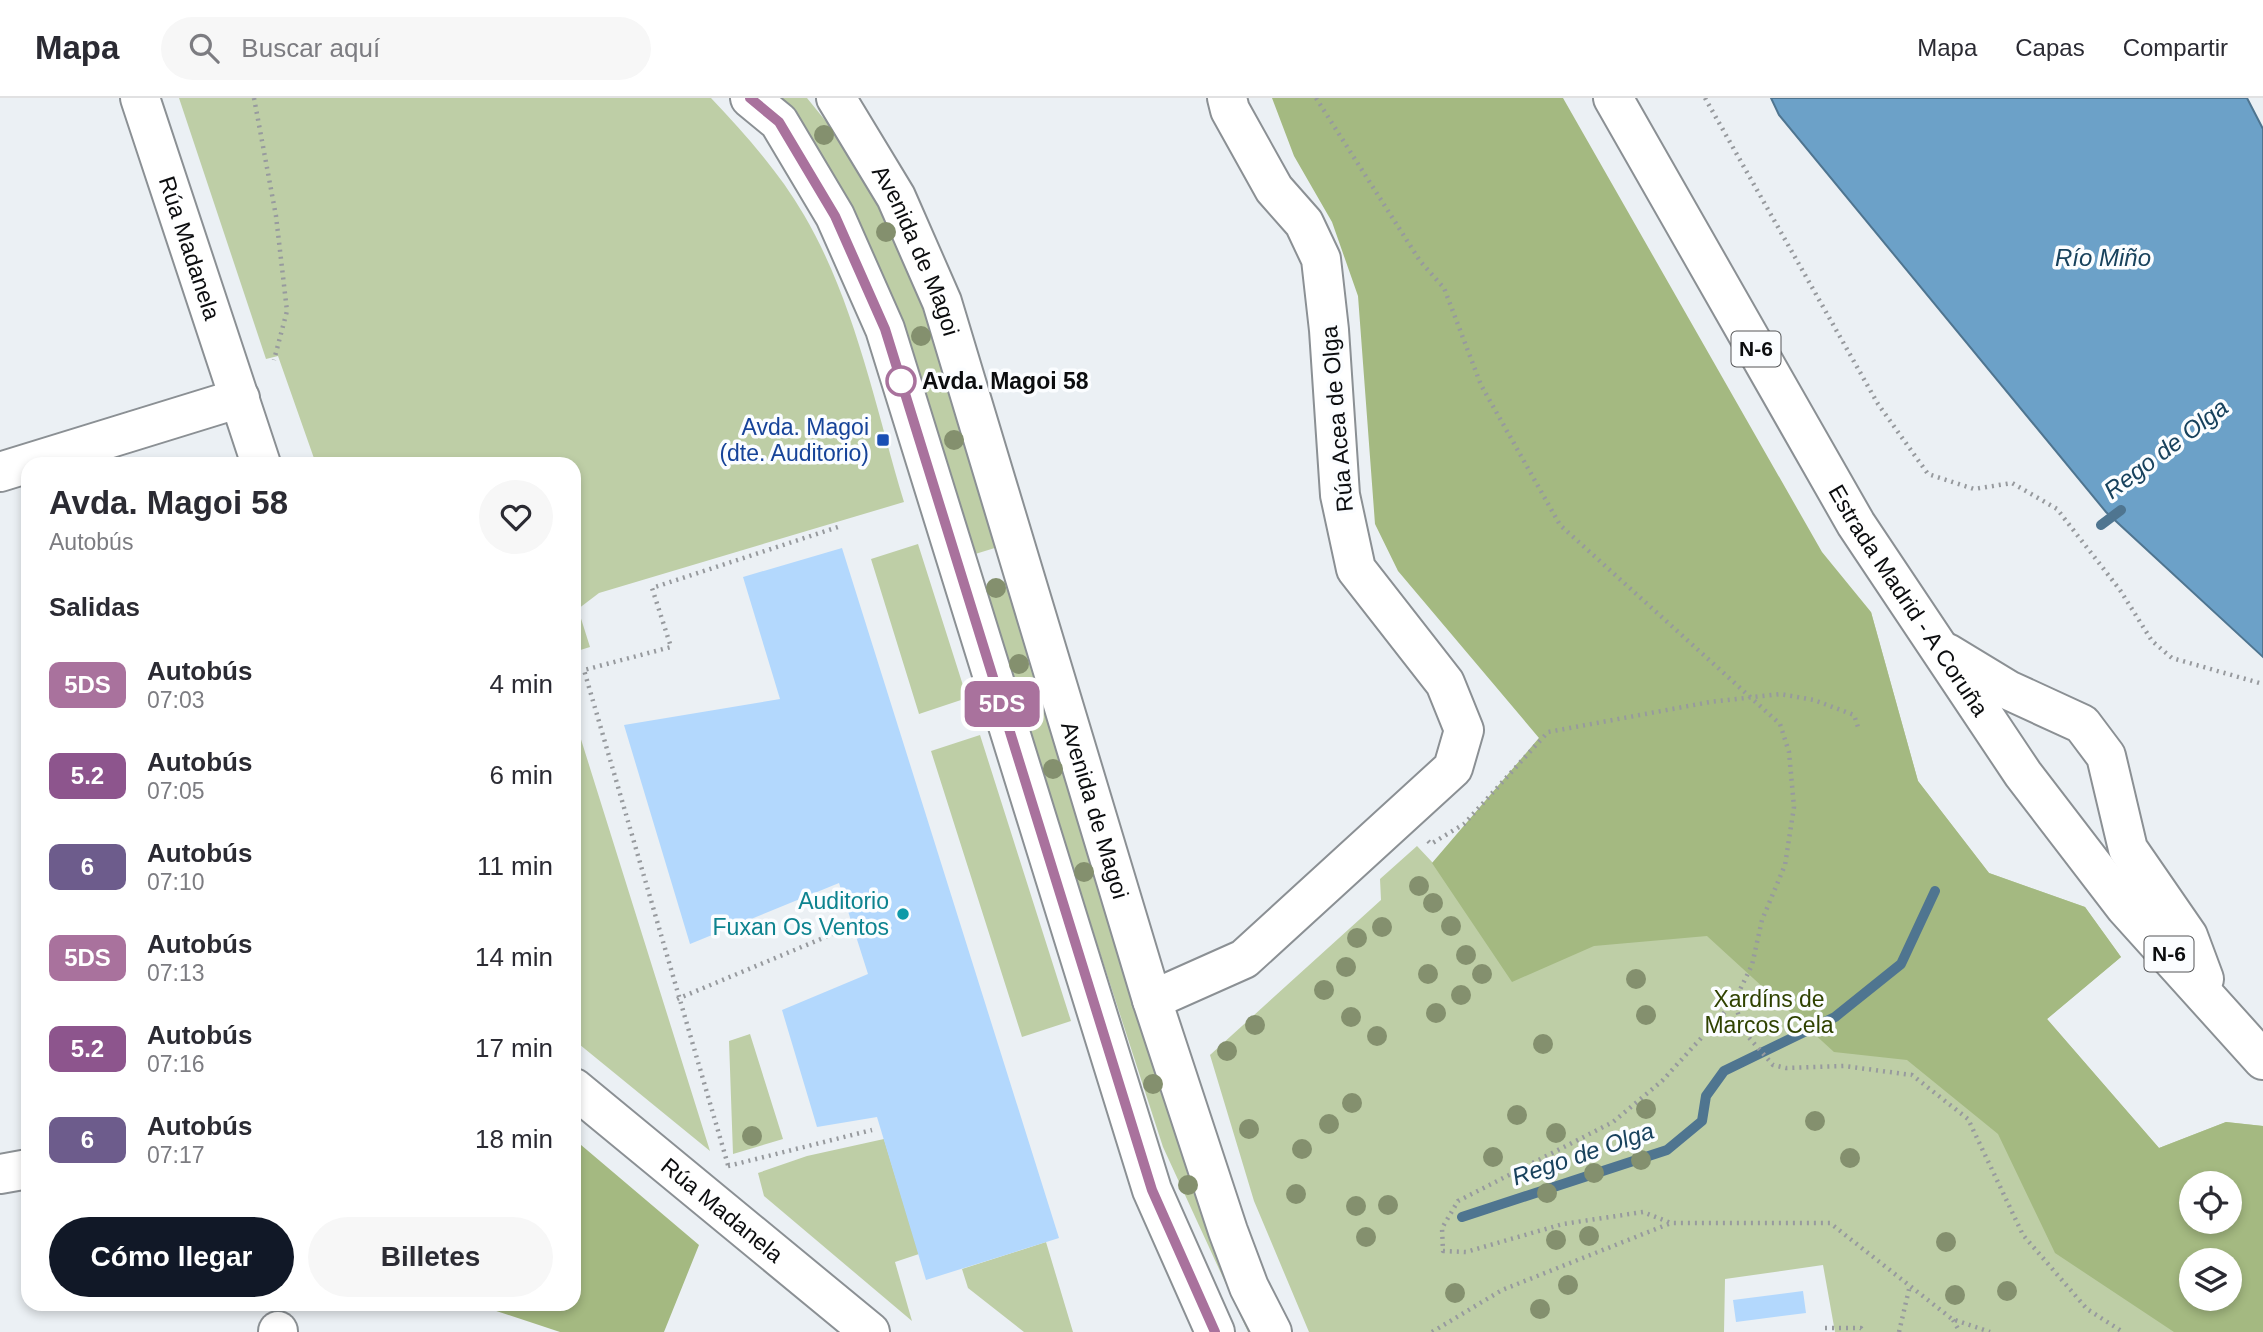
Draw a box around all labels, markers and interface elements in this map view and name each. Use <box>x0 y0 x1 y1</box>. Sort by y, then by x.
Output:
search box <box>161 17 651 80</box>
text: Mapa <box>35 29 119 66</box>
icon: search <box>185 29 223 67</box>
text: Buscar aquí <box>241 33 380 63</box>
text: Mapa <box>1917 34 1977 61</box>
text: Capas <box>2015 34 2085 61</box>
text: Compartir <box>2123 34 2228 61</box>
street label: Avenida de Magoi <box>867 161 964 339</box>
street label: Rúa Madanela <box>154 173 225 323</box>
water label: Río Miño <box>2055 244 2151 271</box>
street label: Rúa Acea de Olga <box>1316 325 1358 513</box>
road number: N-6 <box>1732 331 1780 366</box>
marker: Avda. Magoi 58 <box>886 366 916 396</box>
place label: Avda. Magoi 58 <box>922 368 1089 394</box>
water label: Rego de Olga <box>2098 393 2233 504</box>
place label: Avda. Magoi (dte. Auditorio) <box>719 414 869 466</box>
marker: Avda. Magoi (dte. Auditorio) <box>875 432 891 448</box>
button: heart <box>479 480 553 554</box>
street label: Estrada Madrid - A Coruña <box>1823 480 1994 721</box>
text: Avda. Magoi 58 <box>49 484 288 521</box>
text: Autobús <box>49 529 133 555</box>
text: Salidas <box>49 592 140 622</box>
text: Autobús <box>147 656 252 686</box>
text: 4 min <box>489 669 553 699</box>
text: 5DS <box>64 671 111 698</box>
line badge: 5DS <box>962 681 1042 727</box>
text: 07:03 <box>147 687 205 713</box>
text: 5DS <box>979 690 1025 717</box>
street label: Avenida de Magoi <box>1056 718 1134 902</box>
text: Autobús <box>147 747 252 777</box>
text: 6 min <box>489 760 553 790</box>
text: 5.2 <box>71 762 104 789</box>
text: 07:05 <box>147 778 205 804</box>
text: Autobús <box>147 838 252 868</box>
text: 11 min <box>477 851 553 881</box>
text: 6 <box>81 853 94 880</box>
text: 07:10 <box>147 869 205 895</box>
place label: Auditorio Fuxan Os Ventos <box>713 888 889 940</box>
marker: Auditorio Fuxan Os Ventos <box>895 906 911 922</box>
text: Autobús <box>147 929 252 959</box>
road number: N-6 <box>2144 936 2194 972</box>
text: 14 min <box>475 942 553 972</box>
text: 5DS <box>64 944 111 971</box>
text: 07:13 <box>147 960 205 986</box>
park label: Xardíns de Marcos Cela <box>1704 986 1834 1038</box>
text: Autobús <box>147 1020 252 1050</box>
text: 17 min <box>475 1033 553 1063</box>
text: 5.2 <box>71 1035 104 1062</box>
text: 07:16 <box>147 1051 205 1077</box>
text: Autobús <box>147 1111 252 1141</box>
water label: Rego de Olga <box>1508 1117 1657 1190</box>
text: 18 min <box>475 1124 553 1154</box>
text: 6 <box>81 1126 94 1153</box>
text: 07:17 <box>147 1142 205 1168</box>
street label: Rúa Madanela <box>656 1152 788 1268</box>
map controls <box>2179 1171 2242 1311</box>
button: locate <box>2179 1171 2242 1234</box>
button: Cómo llegar <box>49 1217 294 1297</box>
button: Billetes <box>308 1217 553 1297</box>
button: layers <box>2179 1248 2242 1311</box>

